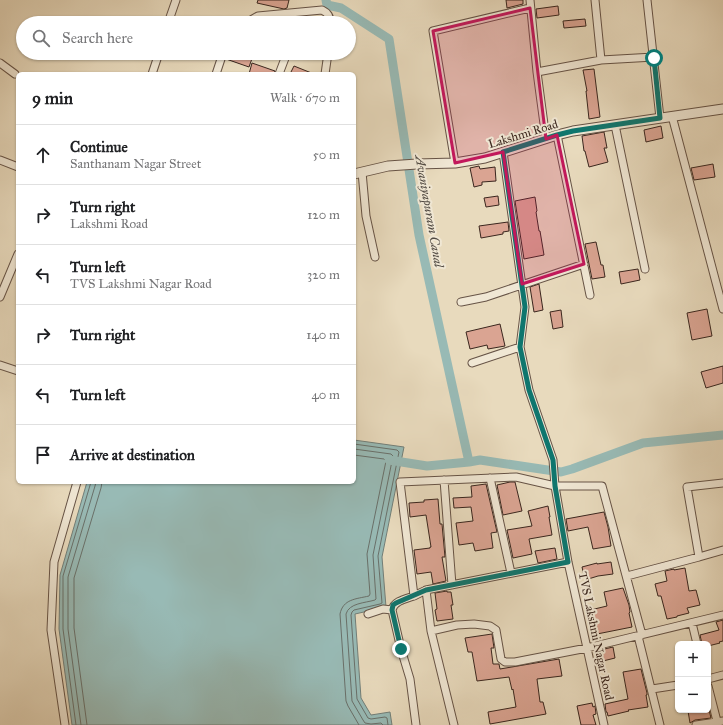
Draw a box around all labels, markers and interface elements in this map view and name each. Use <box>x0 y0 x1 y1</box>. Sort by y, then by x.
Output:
search box <box>16 16 356 60</box>
icon: search <box>30 27 52 49</box>
text: Search here <box>62 29 133 47</box>
route start <box>645 49 663 67</box>
text: 9 min <box>32 88 73 109</box>
text: Walk · 670 m <box>270 90 340 106</box>
street label: Lakshmi Road <box>486 117 560 151</box>
text: Continue <box>70 138 128 156</box>
icon: ahead <box>32 144 54 166</box>
text: 50 m <box>313 147 340 163</box>
water label: Avaniyapuram Canal <box>411 152 447 270</box>
text: Santhanam Nagar Street <box>70 156 201 172</box>
text: Turn right <box>70 198 135 216</box>
icon: right <box>32 204 54 226</box>
text: 120 m <box>307 207 340 223</box>
text: Lakshmi Road <box>70 216 148 232</box>
text: Turn left <box>70 258 126 276</box>
icon: left <box>32 264 54 286</box>
text: 320 m <box>307 267 340 283</box>
text: TVS Lakshmi Nagar Road <box>70 276 212 292</box>
icon: right <box>32 324 54 346</box>
text: Turn right <box>70 326 135 344</box>
text: 140 m <box>306 327 340 343</box>
icon: left <box>32 384 54 406</box>
text: Turn left <box>70 386 126 404</box>
text: 40 m <box>311 387 340 403</box>
icon: arrive <box>32 444 54 466</box>
text: Arrive at destination <box>70 446 195 464</box>
street label: TVS Lakshmi Nagar Road <box>575 570 616 702</box>
route end <box>392 640 410 658</box>
map controls <box>675 641 711 713</box>
button: + <box>675 641 711 677</box>
button: − <box>675 677 711 713</box>

